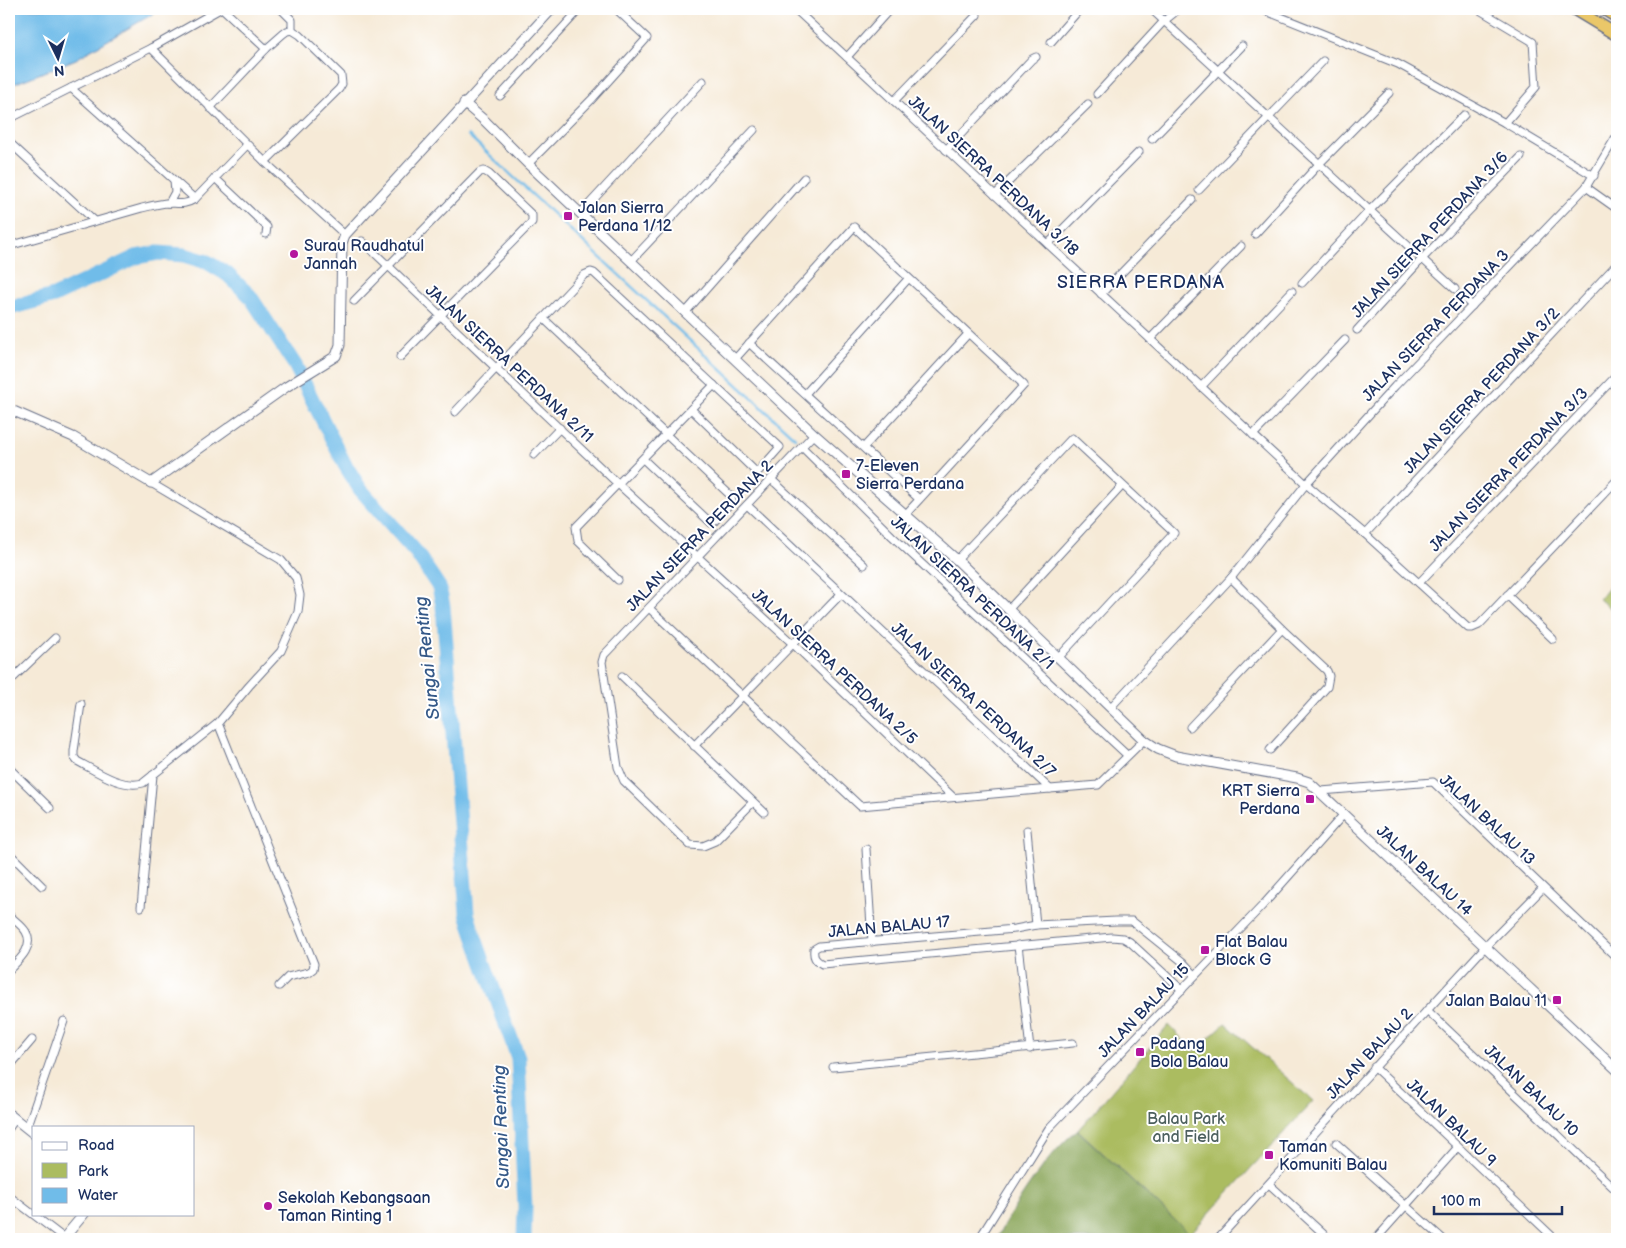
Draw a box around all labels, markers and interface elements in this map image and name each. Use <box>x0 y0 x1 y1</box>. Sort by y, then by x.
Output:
north arrow <box>32 32 82 82</box>
text: N <box>53 62 65 79</box>
street label: JALAN SIERRA PERDANA 3/18 <box>904 92 1082 260</box>
street label: JALAN SIERRA PERDANA 3/6 <box>1348 148 1512 322</box>
place label: Jalan Sierra Perdana 1/12 <box>578 199 673 236</box>
marker: Jalan Sierra Perdana 1/12 <box>562 210 574 222</box>
place label: Surau Raudhatul Jannah <box>304 237 424 274</box>
street label: JALAN SIERRA PERDANA 3 <box>1359 246 1514 406</box>
marker: Surau Raudhatul Jannah <box>288 248 300 260</box>
district label: SIERRA PERDANA <box>1057 272 1225 293</box>
street label: JALAN SIERRA PERDANA 2/11 <box>421 281 597 447</box>
street label: JALAN SIERRA PERDANA 3/2 <box>1400 304 1564 478</box>
street label: JALAN SIERRA PERDANA 3/3 <box>1426 384 1593 556</box>
street label: JALAN SIERRA PERDANA 2 <box>623 456 778 616</box>
place label: 7-Eleven Sierra Perdana <box>856 457 964 494</box>
marker: 7-Eleven Sierra Perdana <box>840 468 852 480</box>
street label: JALAN SIERRA PERDANA 2/1 <box>886 512 1058 674</box>
street label: JALAN SIERRA PERDANA 2/5 <box>747 585 921 749</box>
water label: Sungai Renting <box>411 595 444 721</box>
street label: JALAN SIERRA PERDANA 2/7 <box>887 619 1059 781</box>
street label: JALAN BALAU 13 <box>1435 771 1539 869</box>
place label: KRT Sierra Perdana <box>1221 782 1300 819</box>
marker: KRT Sierra Perdana <box>1304 793 1316 805</box>
street label: JALAN BALAU 14 <box>1372 822 1476 921</box>
street label: JALAN BALAU 17 <box>827 913 951 942</box>
place label: Flat Balau Block G <box>1215 933 1288 970</box>
marker: Flat Balau Block G <box>1199 944 1211 956</box>
street label: JALAN BALAU 15 <box>1094 960 1194 1062</box>
place label: Jalan Balau 11 <box>1446 992 1547 1011</box>
marker: Jalan Balau 11 <box>1551 994 1563 1006</box>
street label: JALAN BALAU 2 <box>1323 1004 1418 1103</box>
place label: Padang Bola Balau <box>1150 1035 1228 1072</box>
street label: JALAN BALAU 10 <box>1480 1041 1582 1141</box>
marker: Padang Bola Balau <box>1134 1046 1146 1058</box>
water label: Sungai Renting <box>489 1065 514 1189</box>
street label: JALAN BALAU 9 <box>1402 1075 1500 1171</box>
park label: Balau Park and Field <box>1147 1110 1225 1147</box>
legend <box>32 1126 195 1216</box>
text: Road <box>78 1136 114 1155</box>
place label: Taman Komuniti Balau <box>1279 1138 1387 1175</box>
marker: Taman Komuniti Balau <box>1263 1149 1275 1161</box>
text: Park <box>78 1162 109 1181</box>
scale bar <box>1434 1183 1561 1215</box>
text: Water <box>78 1186 118 1205</box>
place label: Sekolah Kebangsaan Taman Rinting 1 <box>278 1189 431 1226</box>
text: 100 m <box>1441 1192 1481 1211</box>
marker: Sekolah Kebangsaan Taman Rinting 1 <box>262 1200 274 1212</box>

